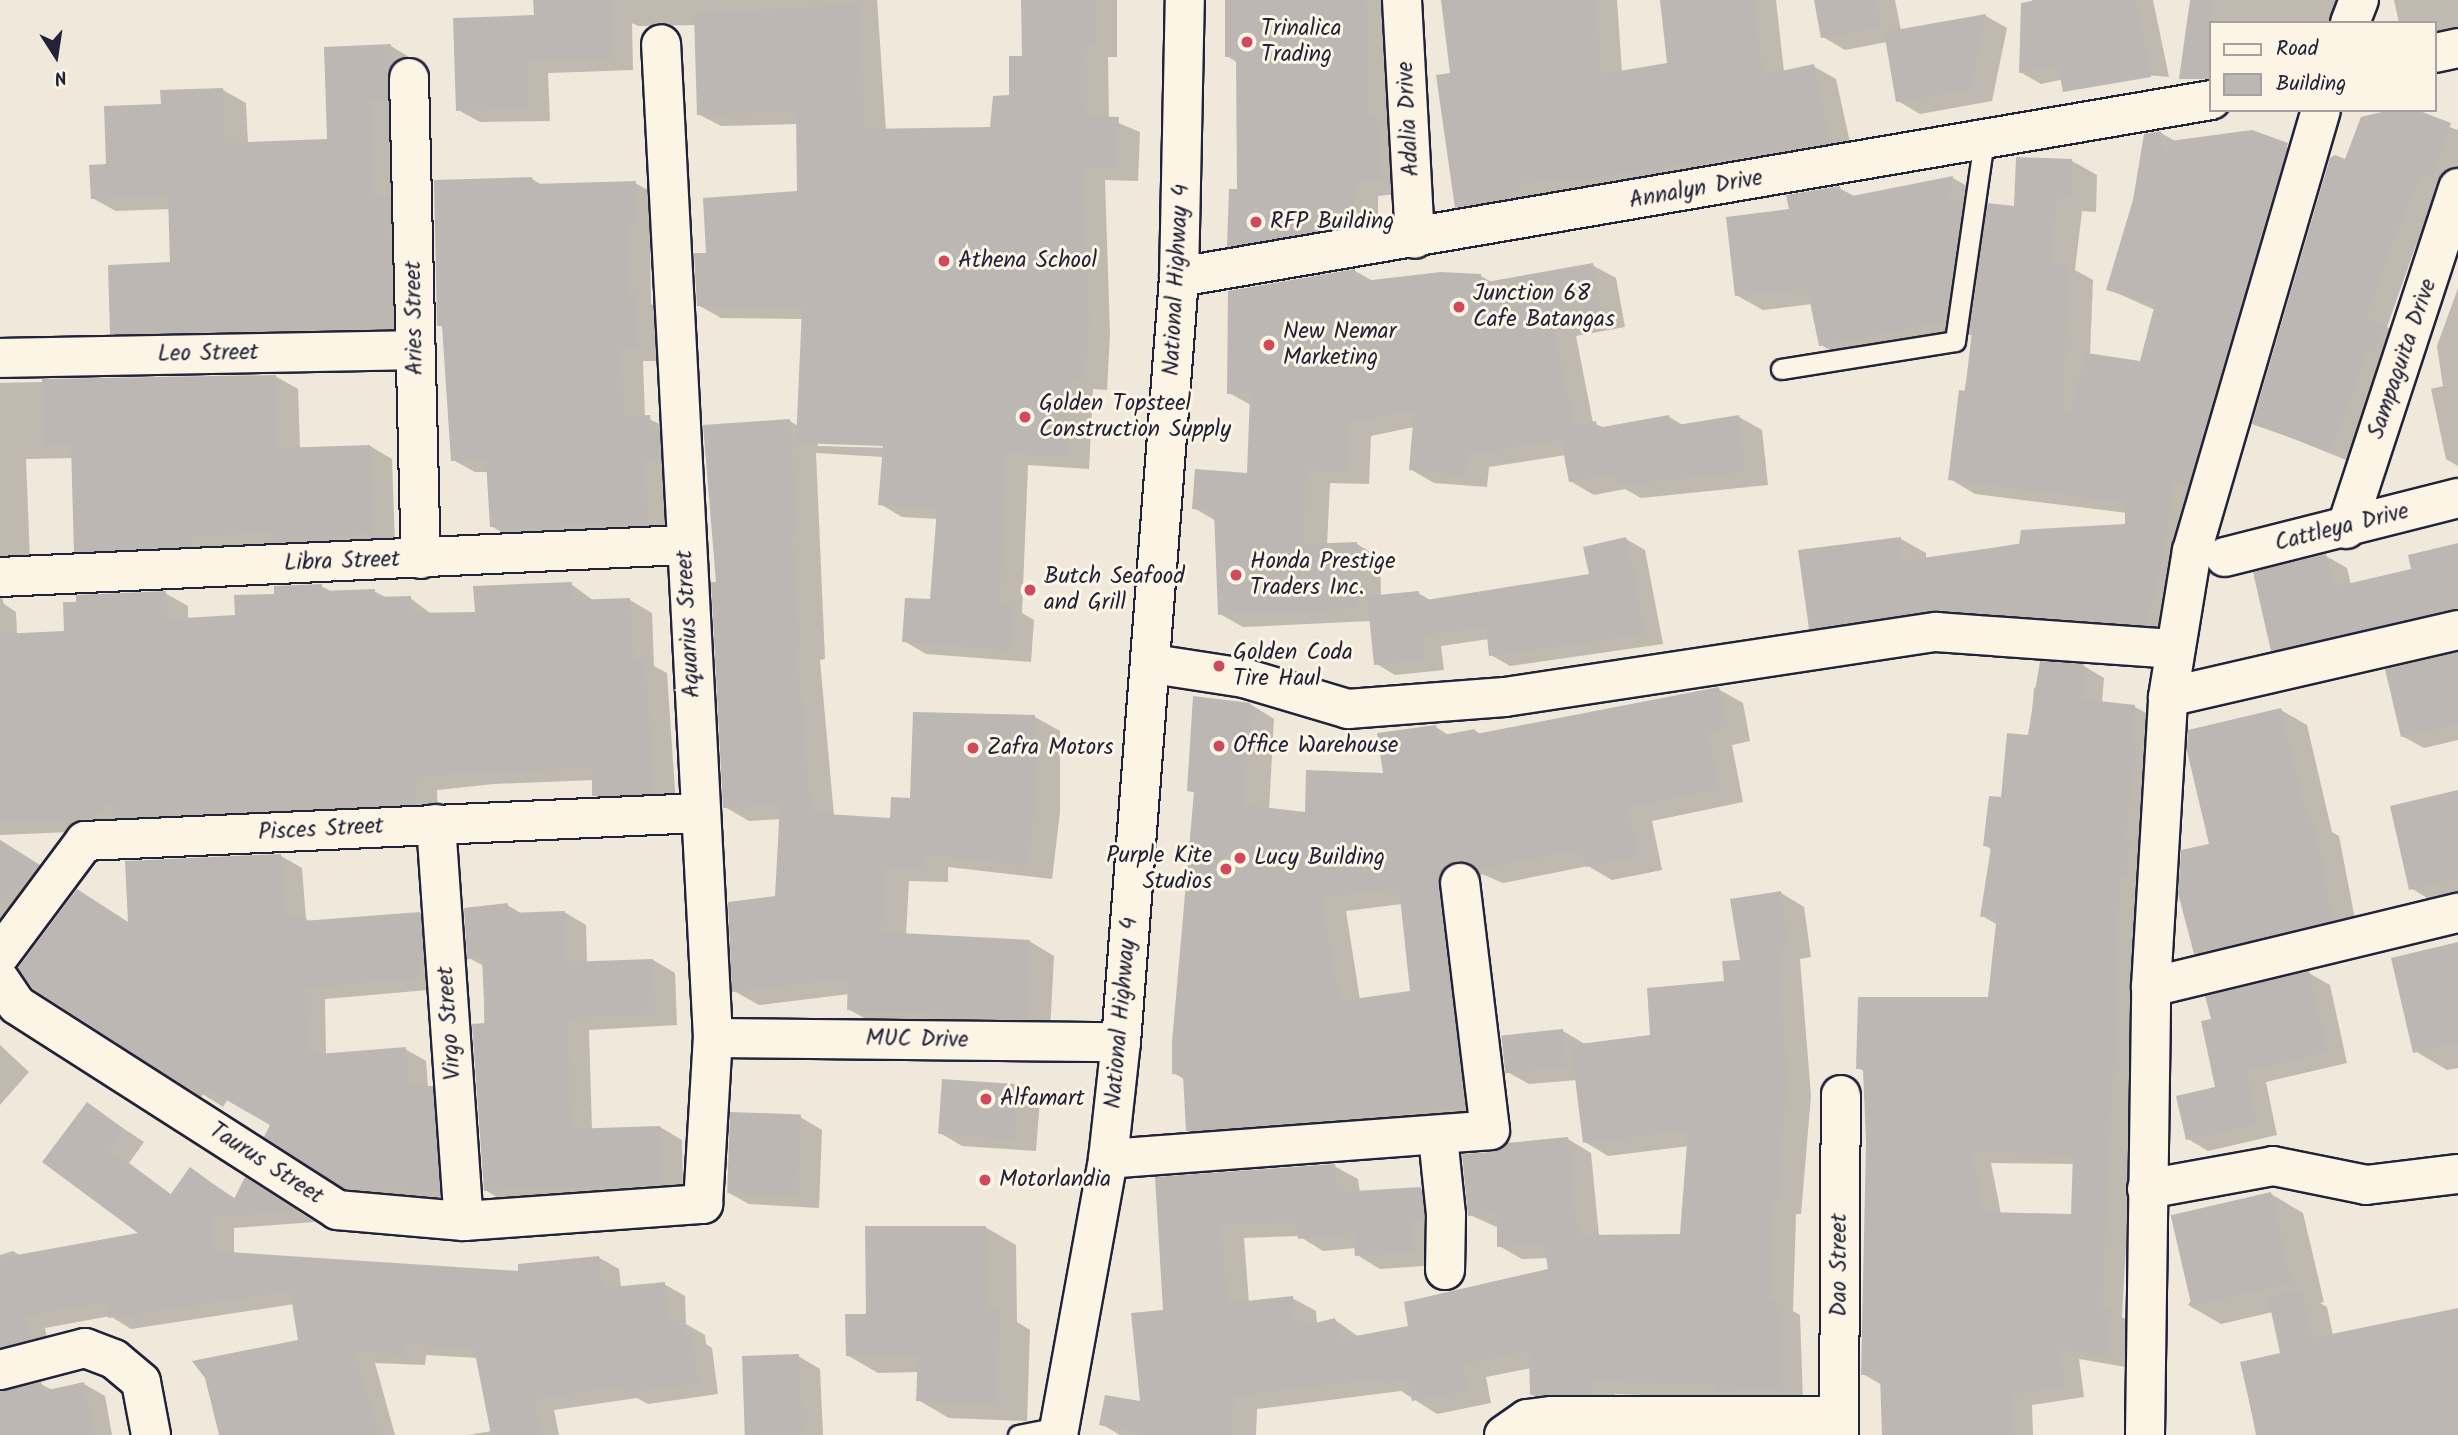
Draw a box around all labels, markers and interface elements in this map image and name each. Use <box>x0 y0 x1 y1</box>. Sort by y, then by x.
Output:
place label: Trinalica Trading <box>1261 15 1342 69</box>
north arrow <box>21 21 91 91</box>
legend <box>2210 21 2437 112</box>
text: Road <box>2276 33 2318 66</box>
marker: Trinalica Trading <box>1239 34 1255 50</box>
text: N <box>51 61 69 92</box>
street label: Adalia Drive <box>1392 61 1426 177</box>
text: Building <box>2276 68 2346 101</box>
street label: Annalyn Drive <box>1627 165 1765 215</box>
street label: National Highway 4 <box>1158 183 1196 377</box>
place label: RFP Building <box>1270 208 1394 236</box>
marker: RFP Building <box>1248 214 1264 230</box>
place label: Athena School <box>958 247 1097 275</box>
marker: Athena School <box>936 253 952 269</box>
street label: Aries Street <box>400 260 430 376</box>
street label: Sampaguita Drive <box>2363 275 2443 443</box>
place label: Junction 68 Cafe Batangas <box>1473 280 1615 334</box>
marker: Junction 68 Cafe Batangas <box>1451 299 1467 315</box>
place label: New Nemar Marketing <box>1283 318 1396 372</box>
marker: New Nemar Marketing <box>1261 337 1277 353</box>
street label: Leo Street <box>157 339 259 369</box>
place label: Golden Topsteel Construction Supply <box>1039 390 1231 444</box>
marker: Golden Topsteel Construction Supply <box>1017 409 1033 425</box>
street label: Cattleya Drive <box>2272 498 2412 558</box>
street label: Libra Street <box>284 546 400 578</box>
place label: Honda Prestige Traders Inc. <box>1250 548 1395 602</box>
street label: Aquarius Street <box>671 549 707 699</box>
place label: Butch Seafood and Grill <box>1044 563 1185 617</box>
marker: Honda Prestige Traders Inc. <box>1228 567 1244 583</box>
marker: Butch Seafood and Grill <box>1022 582 1038 598</box>
place label: Golden Coda Tire Haul <box>1233 639 1353 693</box>
marker: Golden Coda Tire Haul <box>1211 658 1227 674</box>
place label: Office Warehouse <box>1233 732 1398 760</box>
place label: Zafra Motors <box>987 734 1114 762</box>
marker: Office Warehouse <box>1211 738 1227 754</box>
marker: Zafra Motors <box>965 740 981 756</box>
street label: Pisces Street <box>258 813 384 847</box>
place label: Purple Kite Studios <box>1106 842 1212 896</box>
place label: Lucy Building <box>1254 844 1385 872</box>
marker: Lucy Building <box>1232 850 1248 866</box>
marker: Purple Kite Studios <box>1218 861 1234 877</box>
street label: National Highway 4 <box>1100 916 1144 1110</box>
street label: Virgo Street <box>432 965 468 1081</box>
street label: MUC Drive <box>865 1025 969 1055</box>
place label: Alfamart <box>1000 1085 1085 1113</box>
marker: Alfamart <box>978 1091 994 1107</box>
street label: Taurus Street <box>204 1117 328 1211</box>
place label: Motorlandia <box>999 1166 1111 1194</box>
marker: Motorlandia <box>977 1172 993 1188</box>
street label: Dao Street <box>1826 1213 1854 1317</box>

